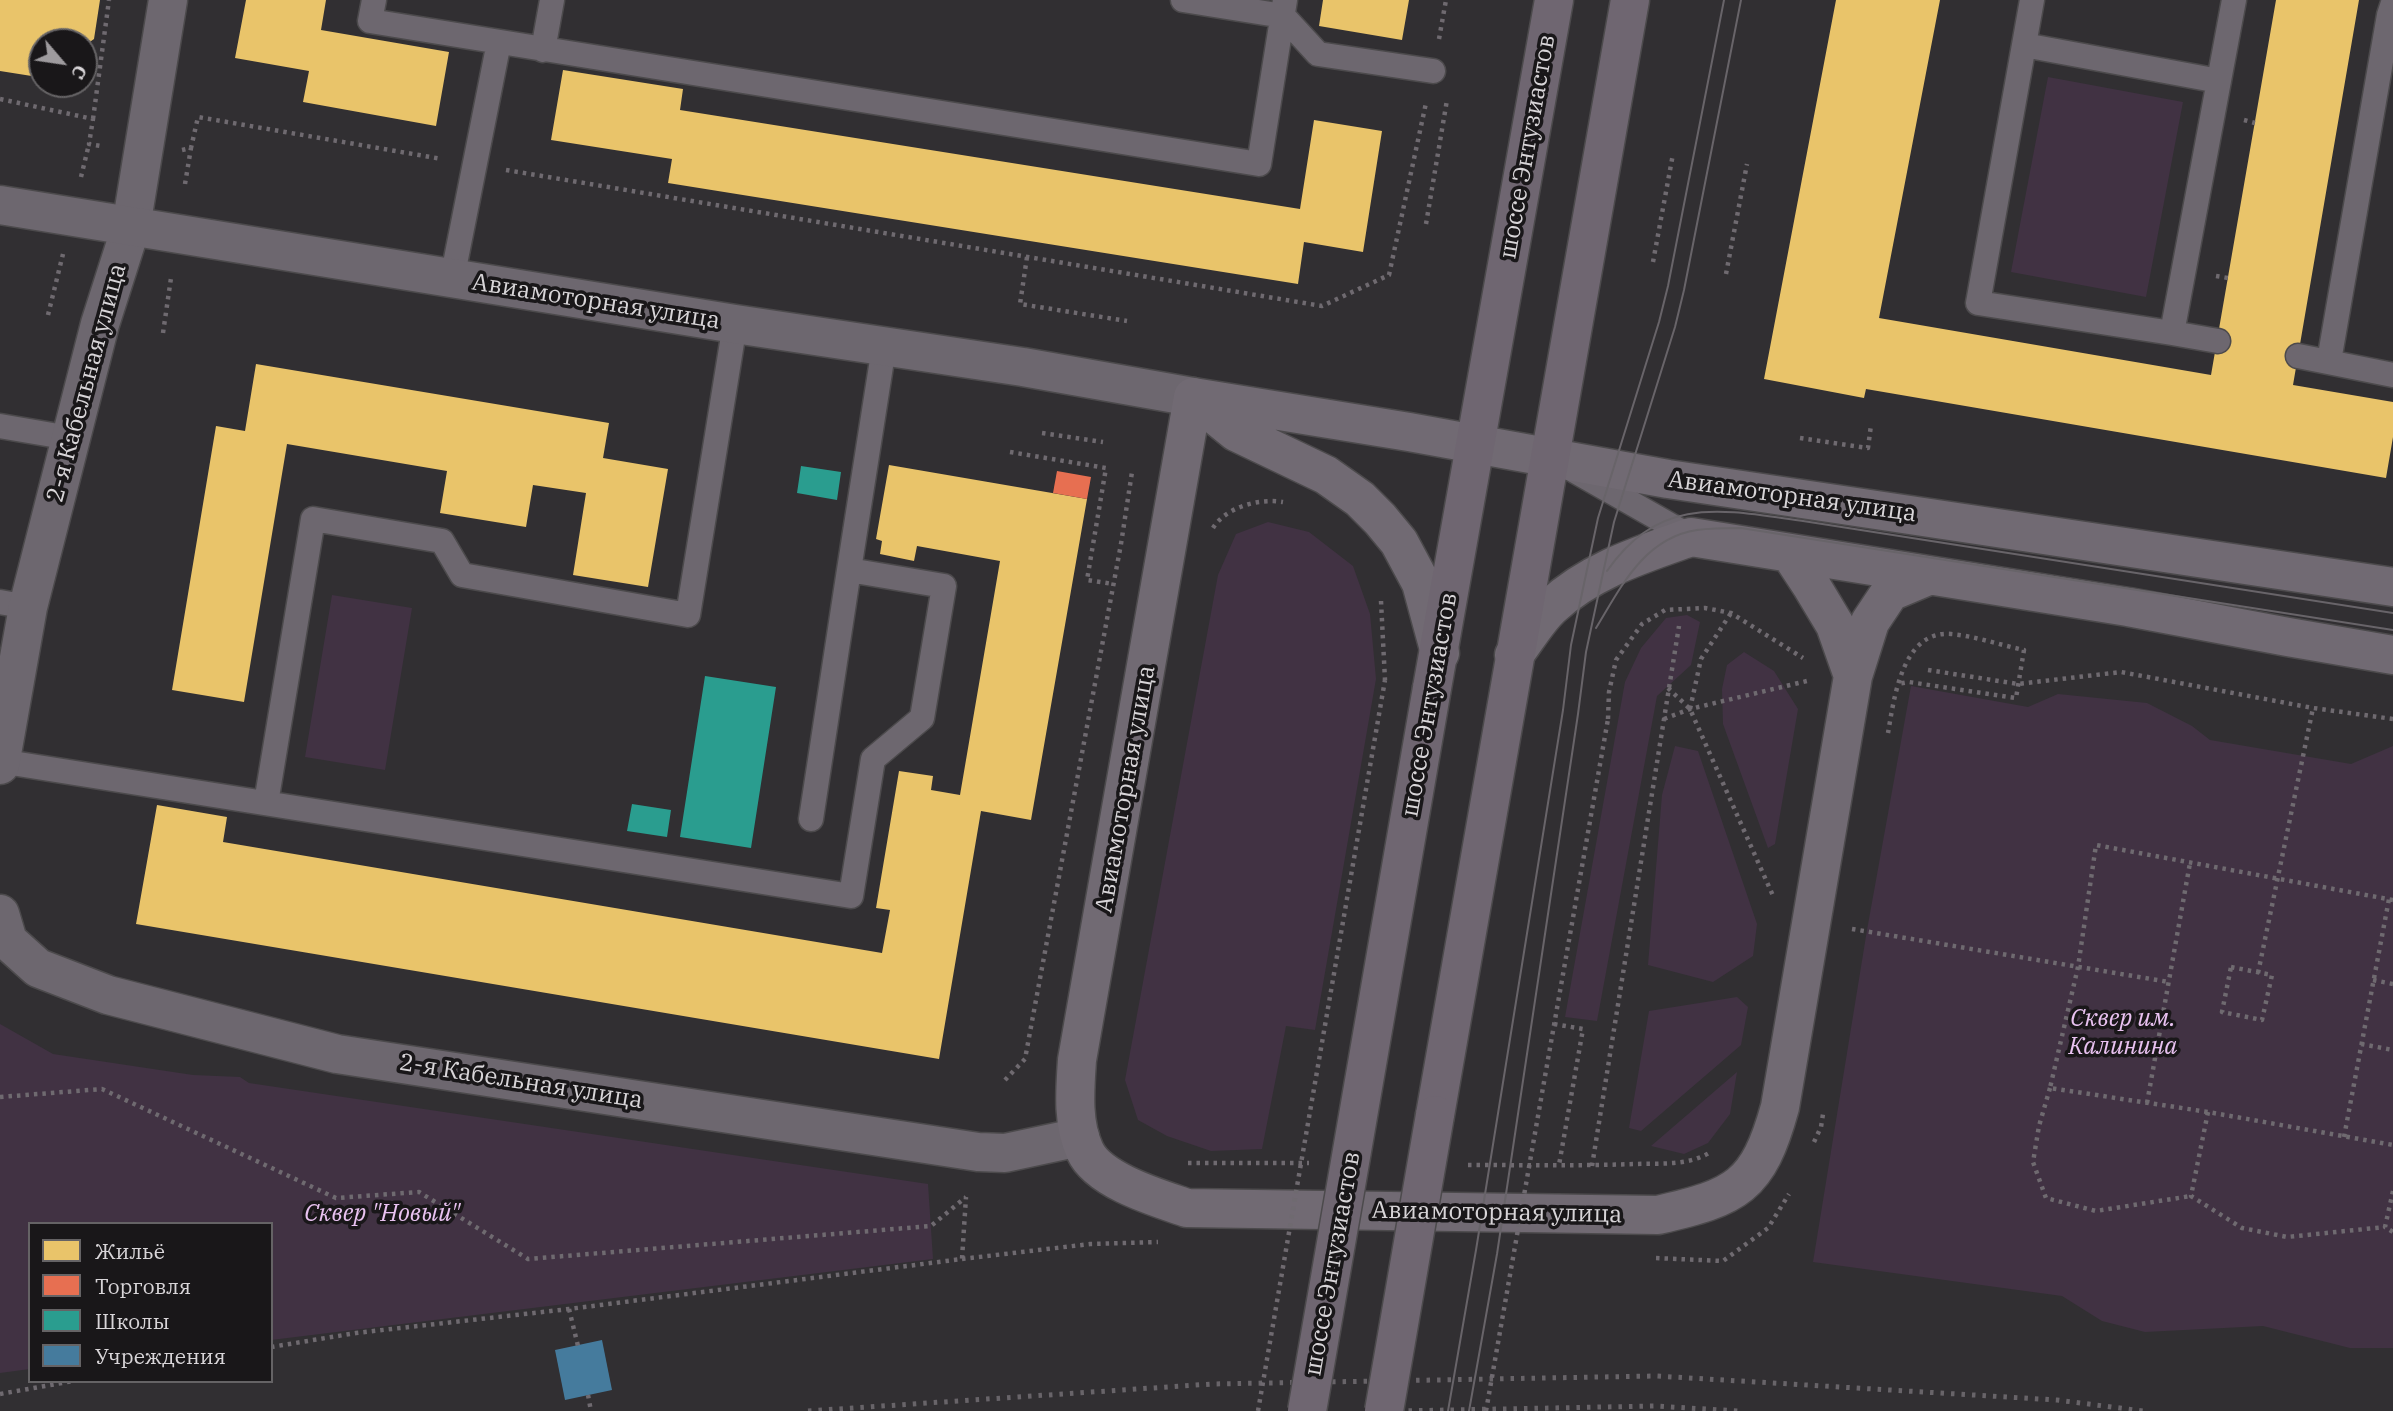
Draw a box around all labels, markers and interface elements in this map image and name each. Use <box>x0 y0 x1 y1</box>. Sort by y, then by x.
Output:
north arrow <box>28 28 98 98</box>
street label: шоссе Энтузиастов <box>1494 33 1562 261</box>
text: С <box>66 61 93 84</box>
street label: 2-я Кабельная улица <box>41 260 133 506</box>
street label: Авиамоторная улица <box>470 268 722 336</box>
street label: Авиамоторная улица <box>1666 465 1918 529</box>
street label: шоссе Энтузиастов <box>1396 591 1464 819</box>
street label: Авиамоторная улица <box>1090 663 1162 915</box>
park label: Сквер им. Калинина <box>2069 1005 2177 1061</box>
street label: 2-я Кабельная улица <box>397 1049 645 1115</box>
street label: шоссе Энтузиастов <box>1299 1150 1367 1378</box>
street label: Авиамоторная улица <box>1371 1196 1623 1230</box>
park label: Сквер "Новый" <box>304 1200 460 1228</box>
legend <box>28 1222 273 1383</box>
text: Жильё <box>95 1237 165 1265</box>
text: Торговля <box>95 1272 191 1300</box>
text: Школы <box>95 1307 170 1335</box>
text: Учреждения <box>95 1342 226 1370</box>

